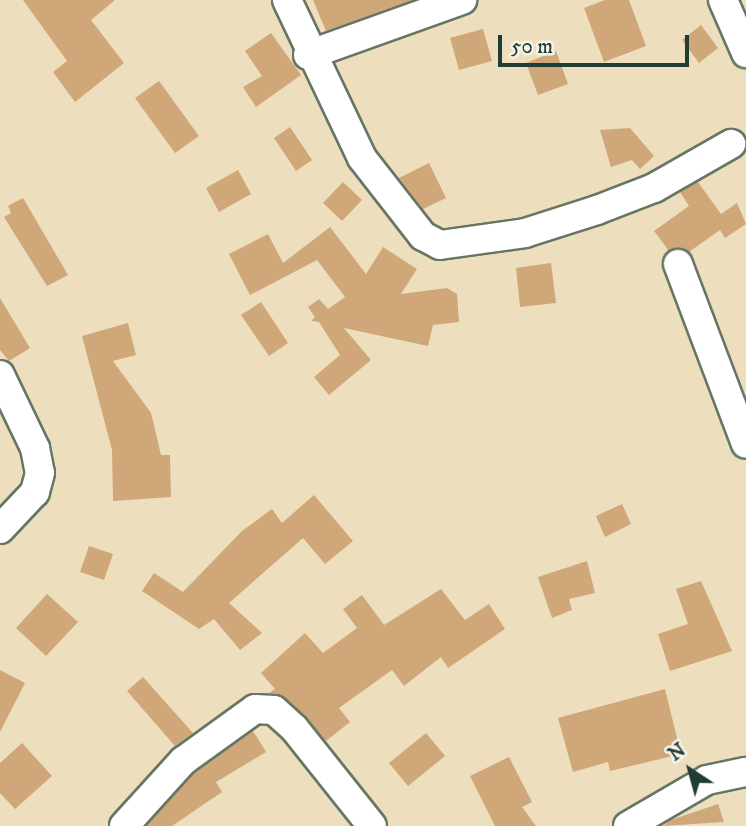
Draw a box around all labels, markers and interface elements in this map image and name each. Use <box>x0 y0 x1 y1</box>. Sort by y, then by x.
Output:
scale bar <box>501 21 692 65</box>
text: 50 m <box>511 34 553 60</box>
north arrow <box>655 735 725 805</box>
text: N <box>664 739 690 767</box>

